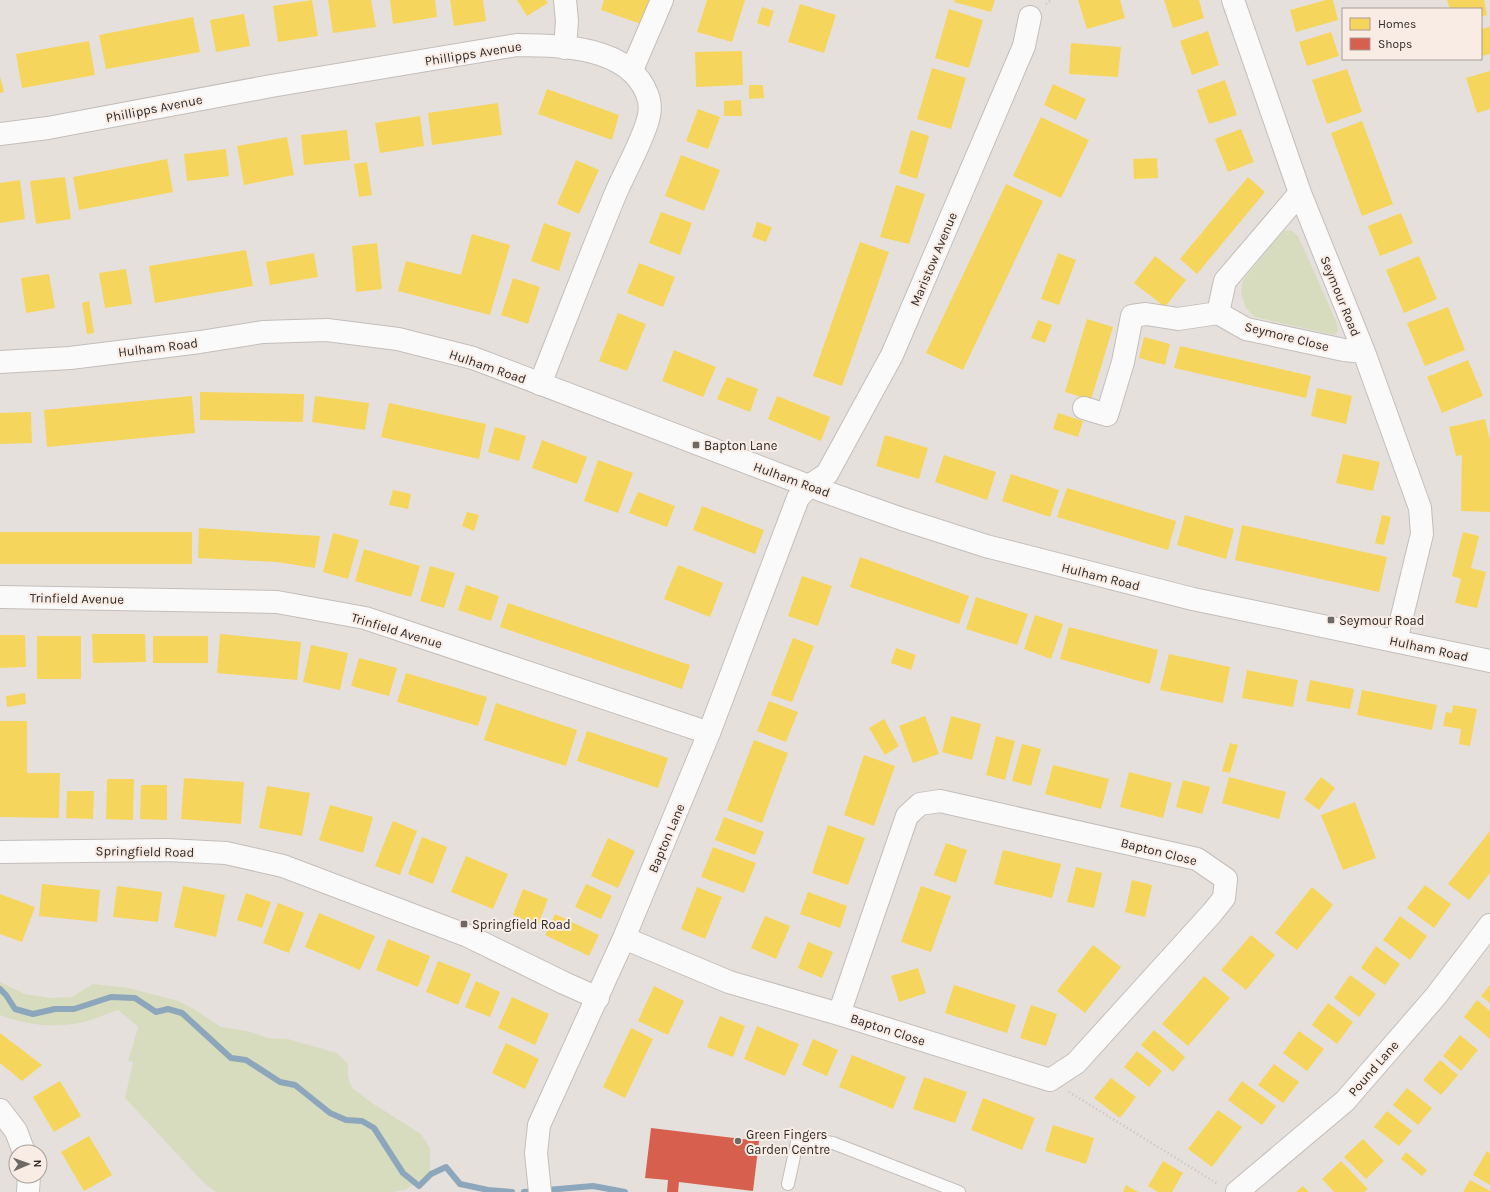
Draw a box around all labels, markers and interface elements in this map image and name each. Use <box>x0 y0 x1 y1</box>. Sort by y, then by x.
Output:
legend <box>1342 8 1482 60</box>
text: Homes <box>1378 17 1416 31</box>
text: Shops <box>1378 37 1412 51</box>
street label: Phillipps Avenue <box>424 38 523 69</box>
street label: Phillipps Avenue <box>105 92 204 125</box>
street label: Maristow Avenue <box>907 210 960 309</box>
street label: Seymour Road <box>1318 254 1363 339</box>
street label: Seymore Close <box>1243 319 1331 354</box>
street label: Hulham Road <box>117 335 199 360</box>
street label: Hulham Road <box>447 346 528 387</box>
place label: Bapton Lane <box>704 438 778 453</box>
marker: Bapton Lane <box>691 440 701 450</box>
street label: Hulham Road <box>751 459 832 500</box>
street label: Hulham Road <box>1060 559 1142 593</box>
street label: Trinfield Avenue <box>30 590 125 607</box>
street label: Trinfield Avenue <box>350 610 444 652</box>
place label: Seymour Road <box>1339 613 1424 628</box>
marker: Seymour Road <box>1326 615 1336 625</box>
street label: Hulham Road <box>1388 633 1470 664</box>
street label: Bapton Lane <box>645 801 688 875</box>
street label: Bapton Close <box>1119 835 1199 868</box>
street label: Springfield Road <box>96 843 194 860</box>
place label: Springfield Road <box>472 917 571 932</box>
marker: Springfield Road <box>459 919 469 929</box>
street label: Bapton Close <box>848 1010 928 1049</box>
street label: Pound Lane <box>1345 1037 1402 1099</box>
place label: Green Fingers Garden Centre <box>746 1127 831 1157</box>
marker: Green Fingers Garden Centre <box>733 1136 743 1146</box>
north arrow <box>8 1144 48 1184</box>
text: N <box>31 1159 44 1168</box>

